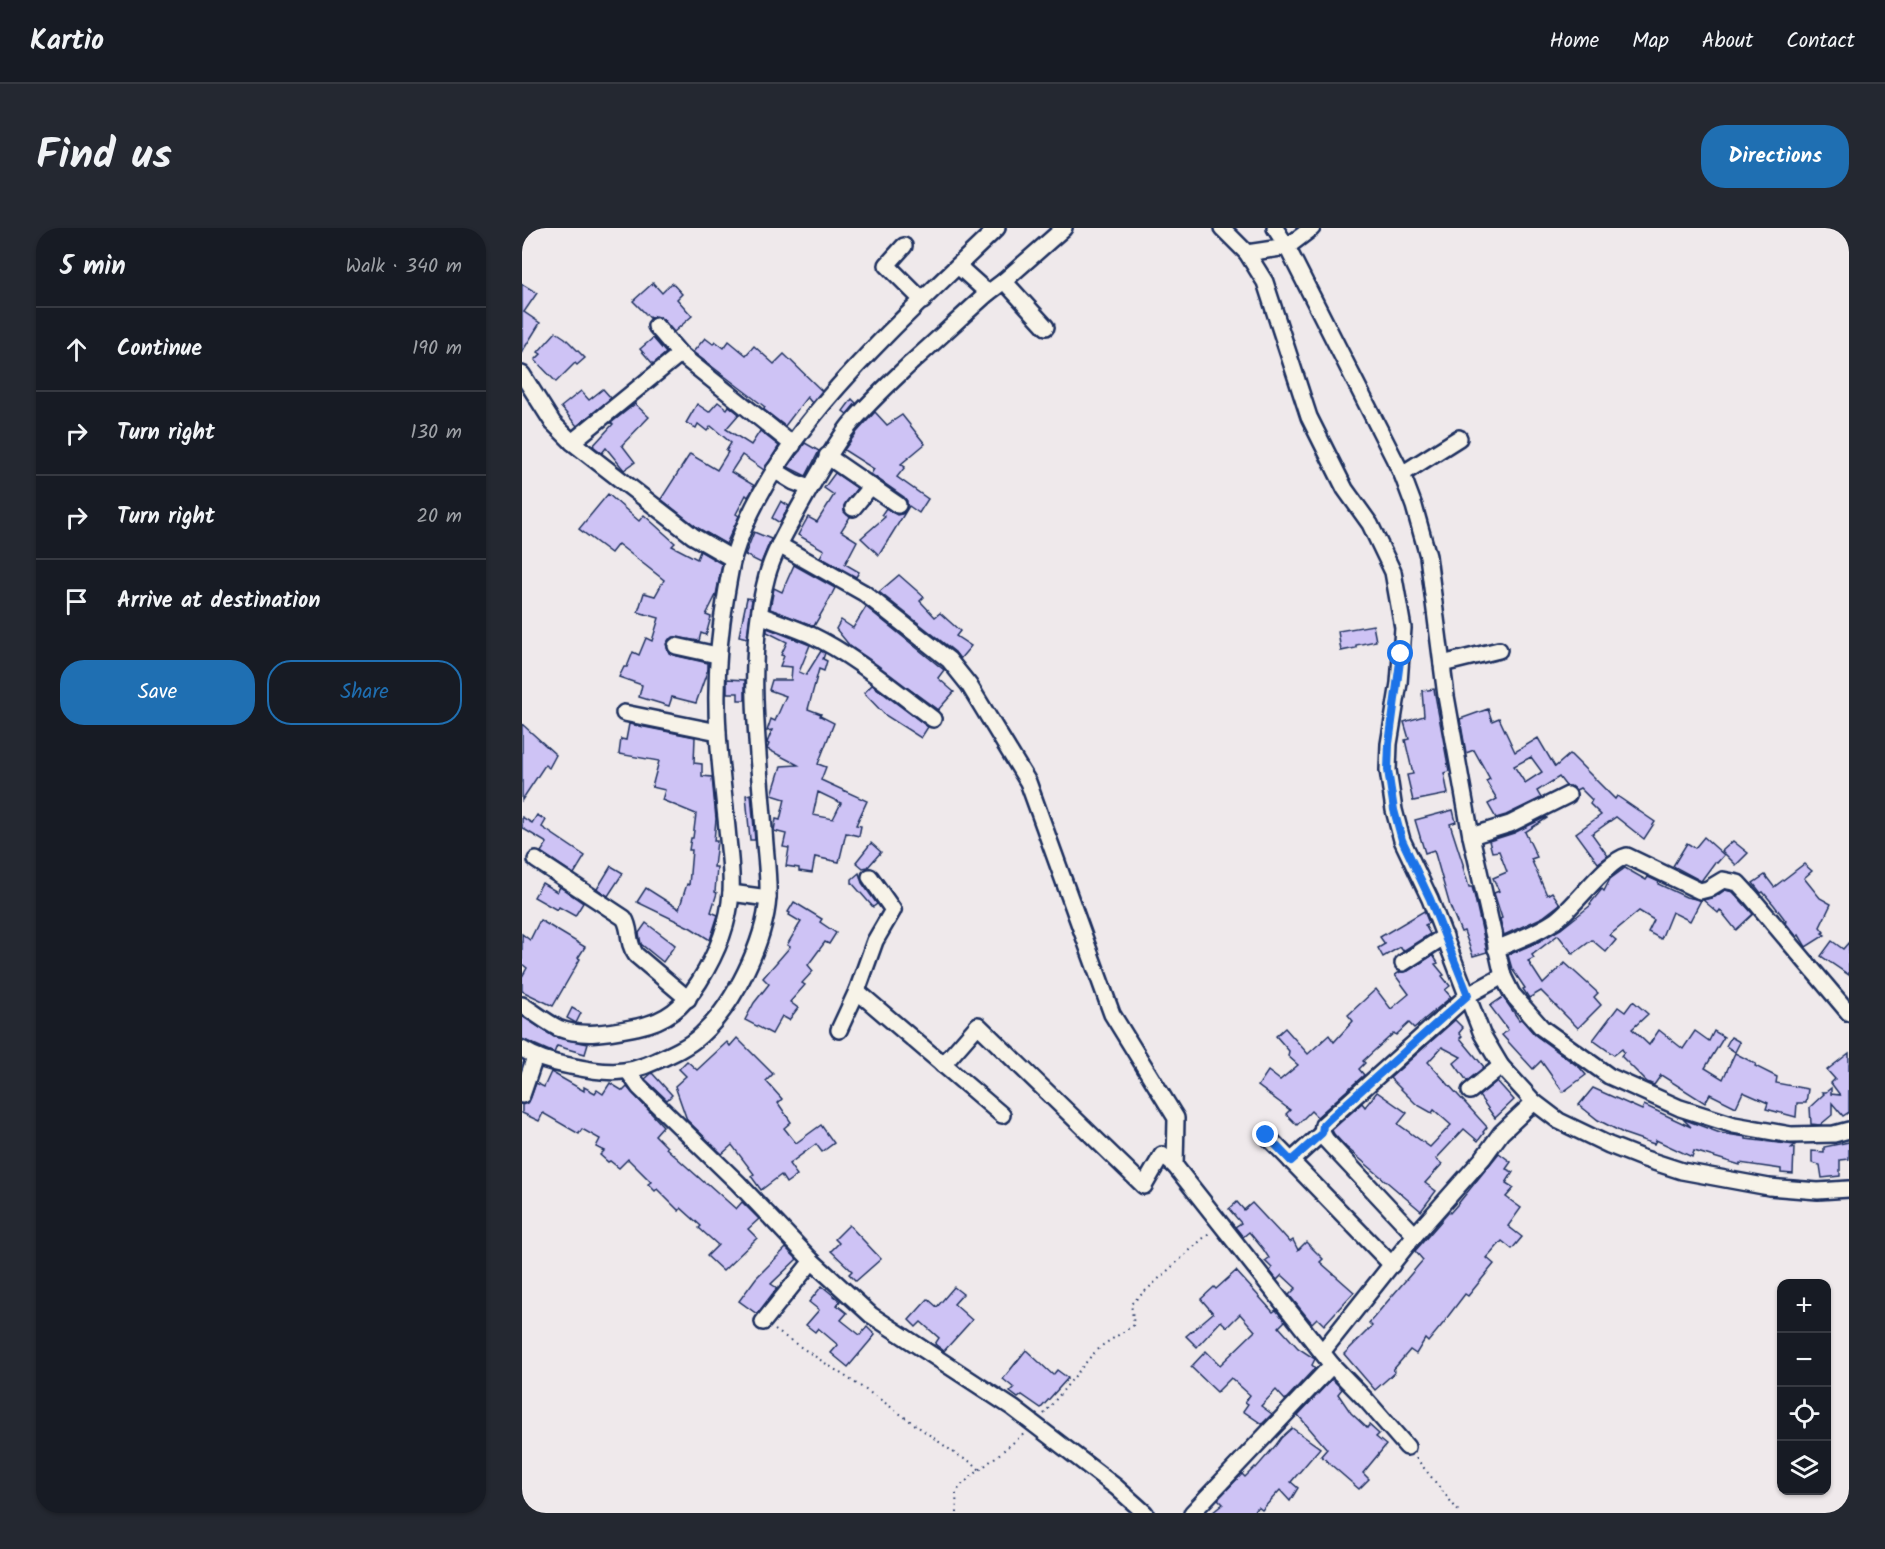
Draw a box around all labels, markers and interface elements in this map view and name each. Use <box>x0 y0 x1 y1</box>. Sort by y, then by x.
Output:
text: Kartio <box>30 19 104 64</box>
text: Home <box>1550 25 1599 58</box>
text: Map <box>1632 25 1669 58</box>
text: About <box>1702 25 1753 58</box>
text: Contact <box>1786 25 1855 58</box>
text: Find us <box>36 123 172 190</box>
button: Directions <box>1701 125 1849 188</box>
text: 5 min <box>60 246 126 288</box>
text: Walk · 340 m <box>346 251 462 283</box>
text: Continue <box>117 332 202 367</box>
icon: ahead <box>60 333 93 366</box>
text: 190 m <box>412 333 462 365</box>
text: Turn right <box>117 416 215 451</box>
icon: right <box>60 417 93 450</box>
text: 130 m <box>410 417 462 449</box>
text: Turn right <box>117 500 215 535</box>
icon: right <box>60 501 93 534</box>
text: 20 m <box>416 501 462 533</box>
text: Arrive at destination <box>117 584 320 619</box>
icon: arrive <box>60 585 93 618</box>
route start <box>1387 640 1413 666</box>
button: Save <box>60 660 255 725</box>
button: Share <box>267 660 462 725</box>
route end <box>1252 1121 1278 1147</box>
map controls <box>1777 1279 1831 1495</box>
button: + <box>1777 1279 1831 1333</box>
button: − <box>1777 1333 1831 1387</box>
button: locate <box>1777 1387 1831 1441</box>
button: layers <box>1777 1441 1831 1495</box>

